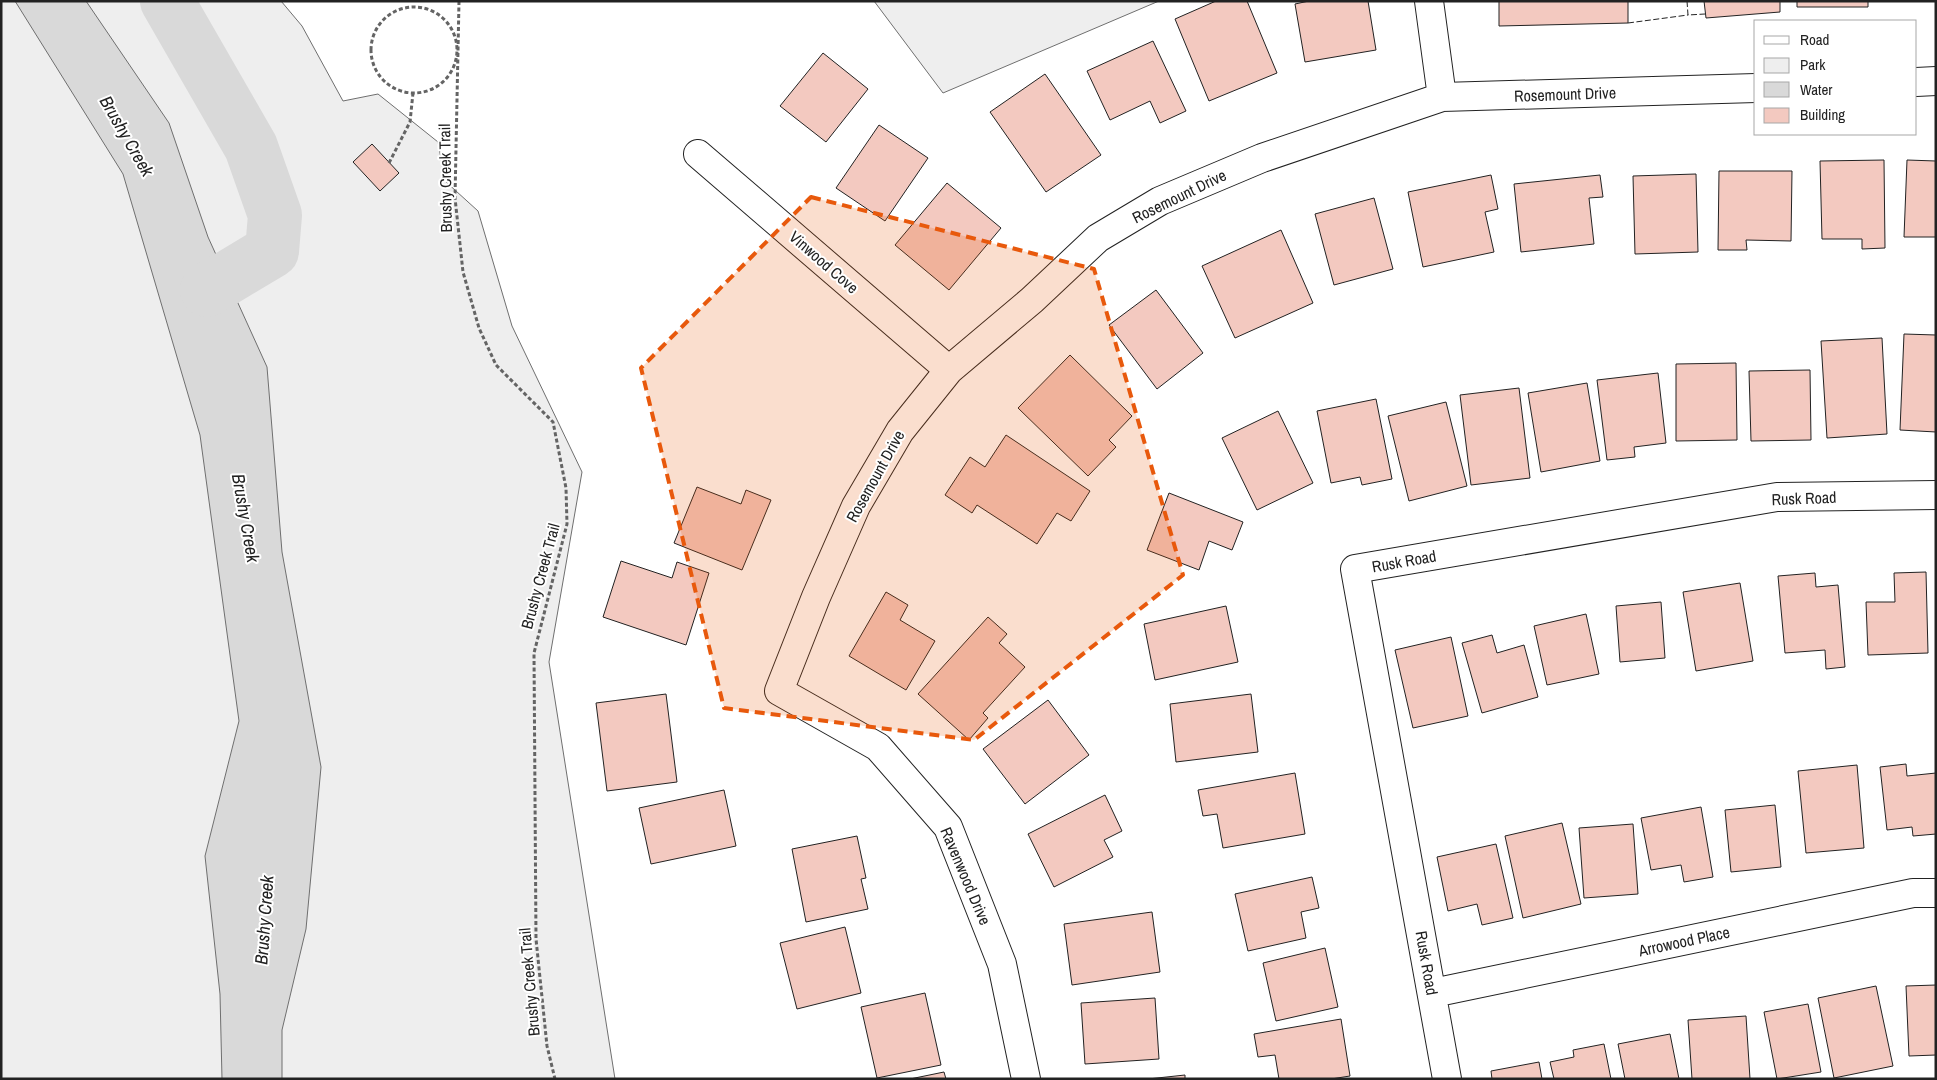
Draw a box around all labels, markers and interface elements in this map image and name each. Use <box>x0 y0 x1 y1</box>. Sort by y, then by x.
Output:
legend <box>1754 20 1917 135</box>
text: Road <box>1800 29 1829 50</box>
text: Park <box>1800 54 1826 75</box>
text: Water <box>1800 79 1832 100</box>
street label: Rosemount Drive <box>1514 81 1616 107</box>
water label: Brushy Creek <box>94 91 160 182</box>
text: Building <box>1800 104 1845 125</box>
street label: Brushy Creek Trail <box>433 123 457 233</box>
street label: Rosemount Drive <box>1128 164 1230 228</box>
street label: Vinwood Cove <box>785 226 863 298</box>
street label: Rosemount Drive <box>841 426 909 526</box>
water label: Brushy Creek <box>226 472 266 565</box>
street label: Rusk Road <box>1771 486 1837 510</box>
street label: Brushy Creek Trail <box>515 521 565 631</box>
street label: Rusk Road <box>1370 545 1438 577</box>
street label: Ravenwood Drive <box>936 824 996 928</box>
water label: Brushy Creek <box>248 874 280 965</box>
street label: Arrowood Place <box>1635 921 1732 962</box>
street label: Brushy Creek Trail <box>513 927 545 1037</box>
street label: Rusk Road <box>1411 929 1443 997</box>

